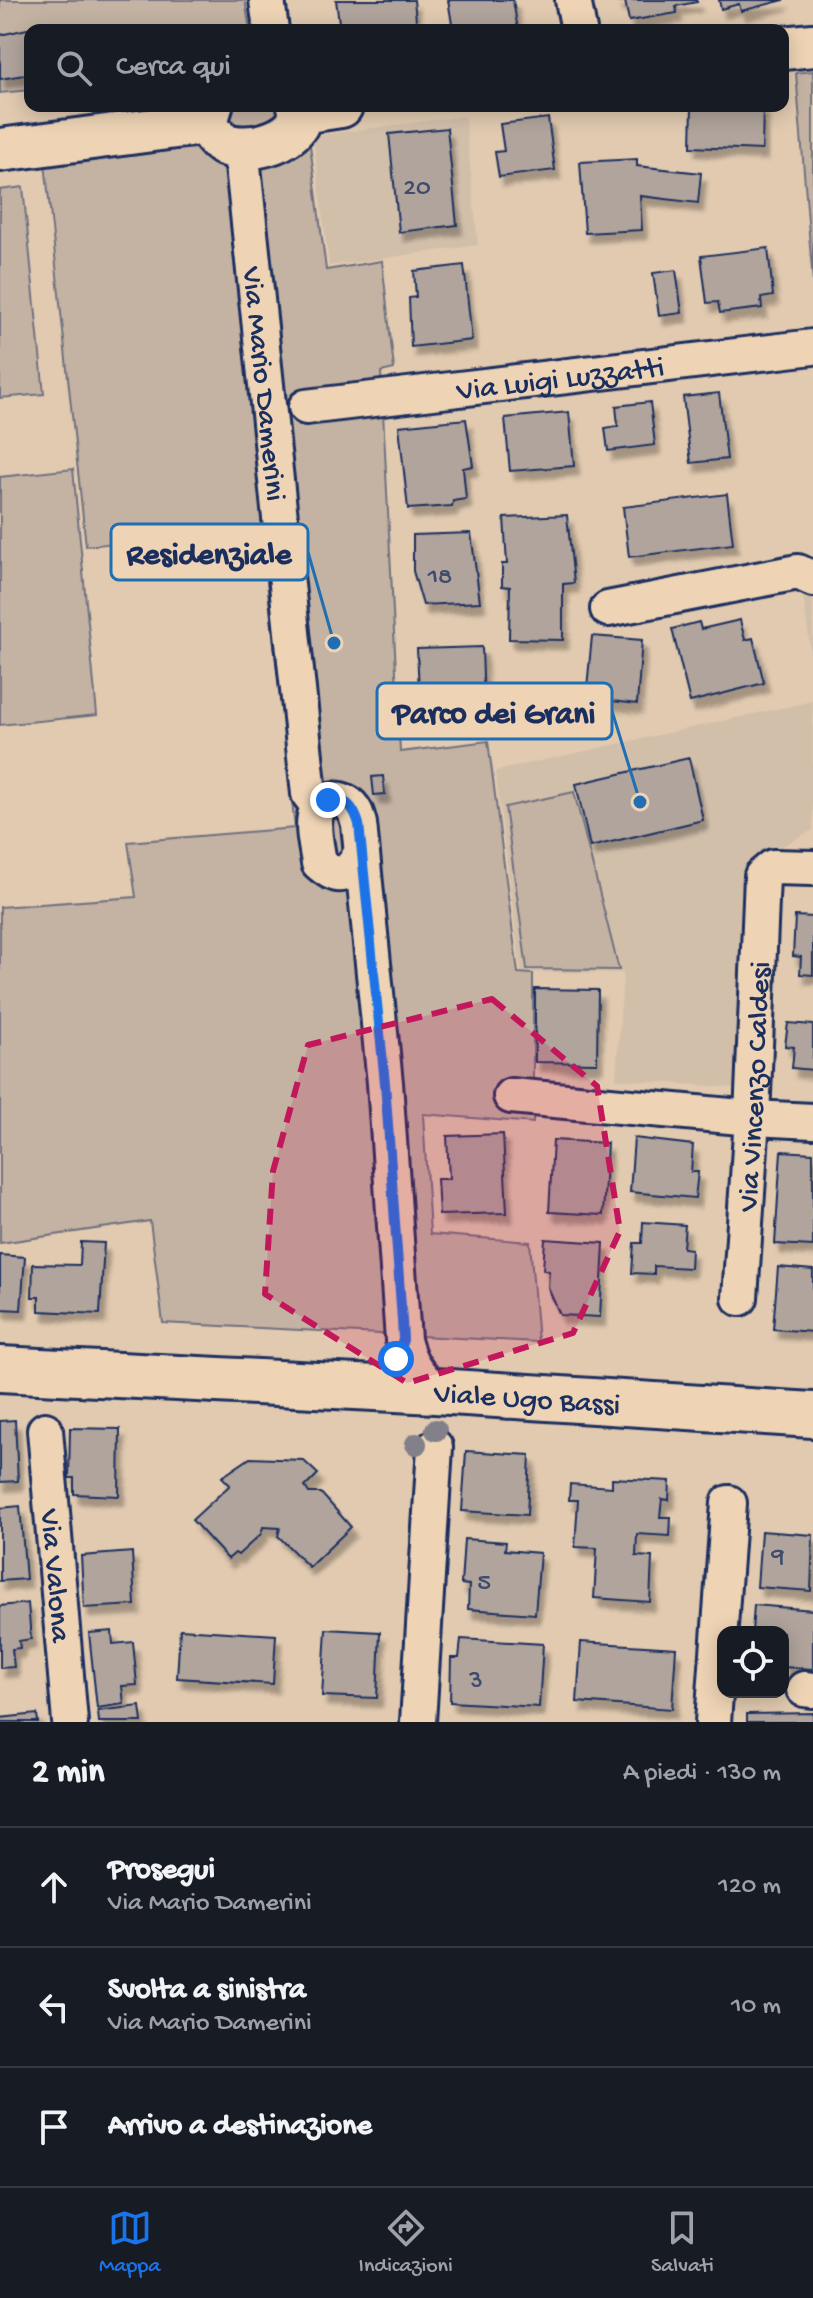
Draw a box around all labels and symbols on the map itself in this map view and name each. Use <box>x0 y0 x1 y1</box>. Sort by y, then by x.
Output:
house number: 20 <box>403 174 431 205</box>
street label: Via Mario Damerini <box>232 264 291 503</box>
street label: Via Luigi Luzzatti <box>454 352 666 411</box>
callout: Residenziale <box>111 524 308 580</box>
text: Residenziale <box>126 538 293 576</box>
house number: 18 <box>427 563 452 594</box>
callout: Parco dei Grani <box>377 683 612 739</box>
text: Parco dei Grani <box>390 697 596 735</box>
route end <box>310 782 346 818</box>
street label: Via Vincenzo Caldesi <box>733 961 780 1214</box>
route start <box>378 1341 414 1377</box>
street label: Viale Ugo Bassi <box>432 1378 621 1425</box>
street label: Via Valona <box>30 1507 76 1645</box>
house number: 9 <box>770 1542 785 1573</box>
house number: 5 <box>477 1569 491 1600</box>
house number: 3 <box>468 1667 483 1698</box>

